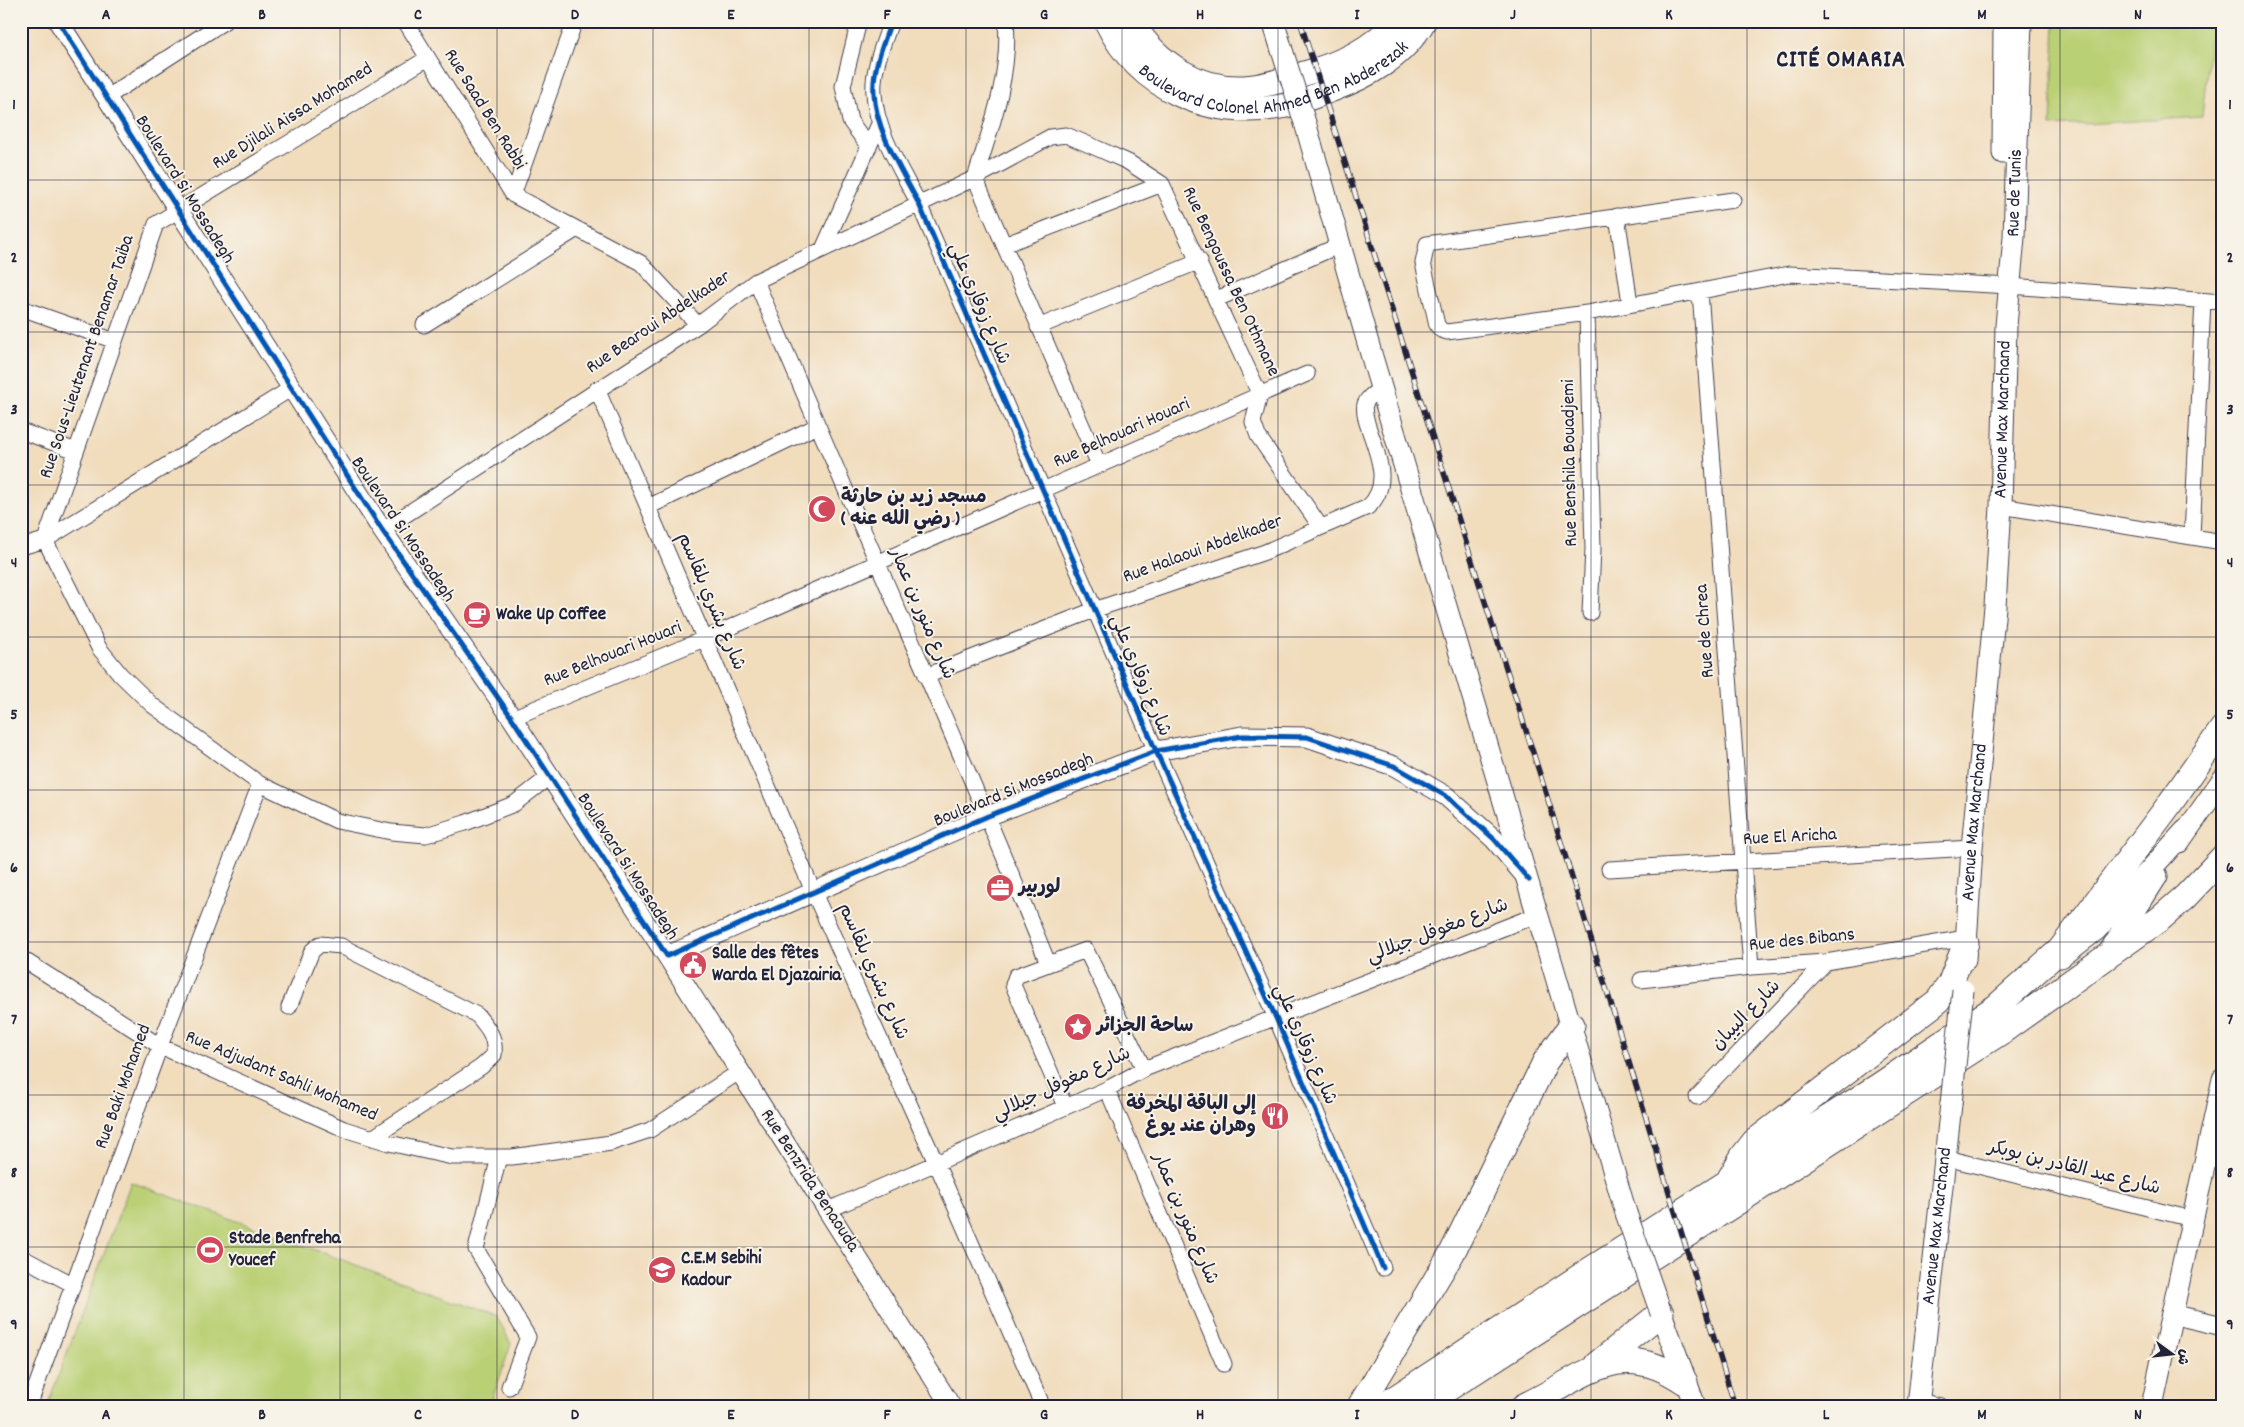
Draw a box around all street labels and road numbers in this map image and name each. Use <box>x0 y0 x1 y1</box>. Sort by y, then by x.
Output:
street label: Boulevard Colonel Ahmed Ben Abderezak <box>1127 27 1419 75</box>
street label: Rue Saad Ben Rabbi <box>436 44 532 176</box>
street label: Rue Djilali Aissa Mohamed <box>207 57 379 177</box>
street label: Boulevard Si Mossadegh <box>127 110 241 270</box>
street label: Rue de Tunis <box>2001 149 2030 237</box>
street label: Rue Bengoussa Ben Othmane <box>1174 183 1286 381</box>
street label: Rue Sous-Lieutenant Benamar Taiba <box>34 230 143 483</box>
street label: شارع زوقاري علي <box>940 239 1016 369</box>
street label: Rue Bearoui Abdelkader <box>581 264 737 382</box>
street label: Avenue Max Marchand <box>1988 340 2019 499</box>
street label: Rue Benshila Bouadjemi <box>1556 378 1586 547</box>
street label: Rue Belhouari Houari <box>1049 392 1195 476</box>
street label: Boulevard Si Mossadegh <box>343 452 461 608</box>
street label: Rue Halaoui Abdelkader <box>1119 509 1287 591</box>
street label: شارع بشري بلقاسم <box>669 529 751 675</box>
street label: شارع منور بن عمار <box>881 543 961 684</box>
street label: Rue de Chrea <box>1689 582 1723 679</box>
street label: شارع زوقاري علي <box>1101 611 1177 741</box>
street label: Rue Belhouari Houari <box>540 615 687 695</box>
street label: Avenue Max Marchand <box>1955 742 1995 902</box>
street label: Boulevard Si Mossadegh <box>930 747 1098 835</box>
street label: Boulevard Si Mossadegh <box>569 788 685 946</box>
street label: Rue El Aricha <box>1742 822 1839 854</box>
street label: شارع مغوفل جيلالي <box>1363 892 1513 972</box>
street label: شارع بشري بلقاسم <box>830 899 914 1045</box>
street label: Rue des Bibans <box>1748 922 1856 960</box>
street label: شارع البيبان <box>1706 974 1788 1058</box>
street label: شارع زوقاري علي <box>1265 980 1343 1110</box>
street label: Rue Baki Mohamed <box>89 1021 159 1153</box>
street label: Rue Adjudant Sahli Mohamed <box>181 1024 381 1130</box>
street label: شارع مغوفل جيلالي <box>988 1041 1136 1129</box>
street label: Rue Benzrida Benaouda <box>753 1104 866 1259</box>
street label: شارع عبد القادر بن بوبكر <box>1983 1134 2163 1203</box>
street label: Avenue Max Marchand <box>1916 1146 1960 1306</box>
street label: شارع منور بن عمار <box>1144 1148 1224 1289</box>

